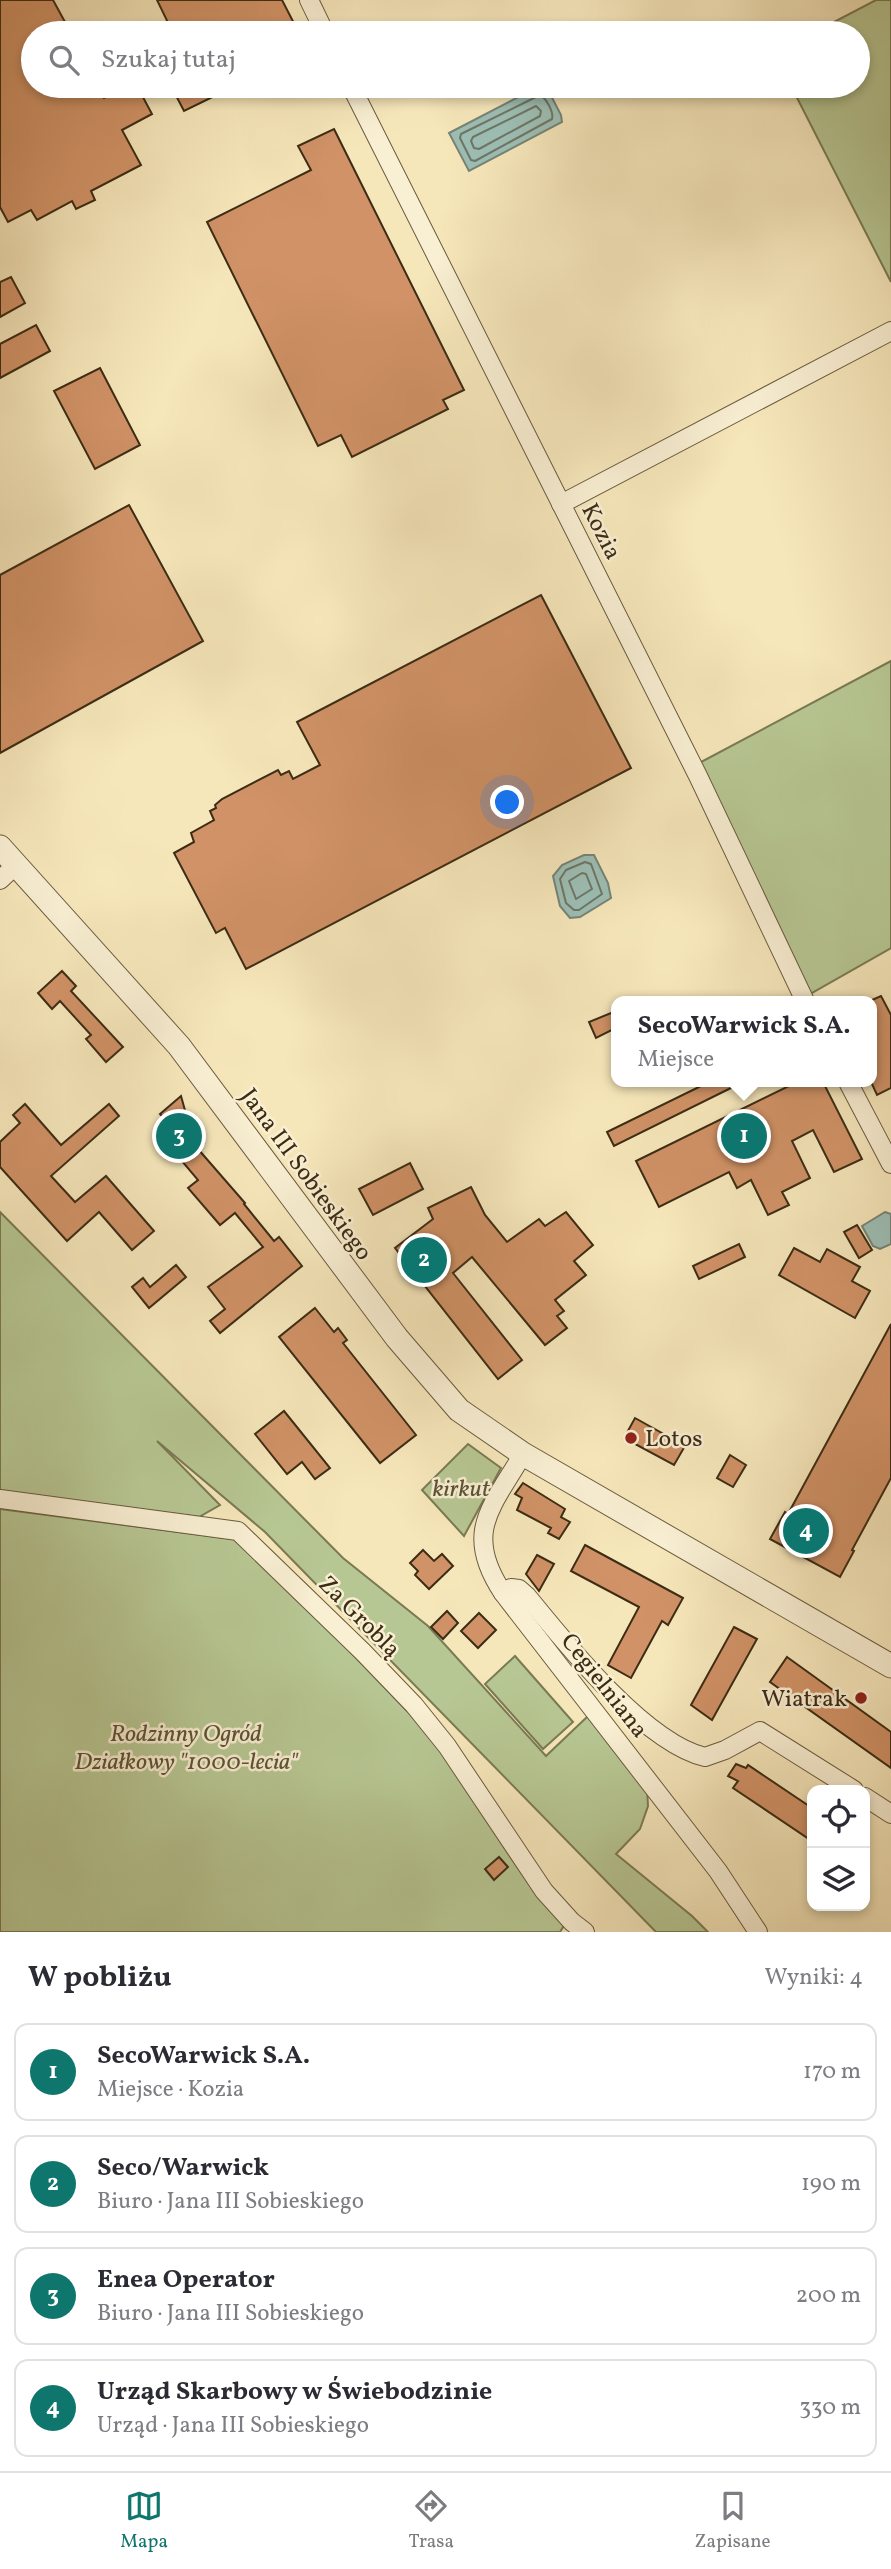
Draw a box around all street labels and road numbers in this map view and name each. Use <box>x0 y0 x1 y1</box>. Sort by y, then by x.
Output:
street label: Kozia <box>572 498 629 566</box>
street label: Jana III Sobieskiego <box>231 1082 380 1268</box>
street label: Za Groblą <box>310 1569 407 1666</box>
street label: Cegielniana <box>552 1627 655 1746</box>

